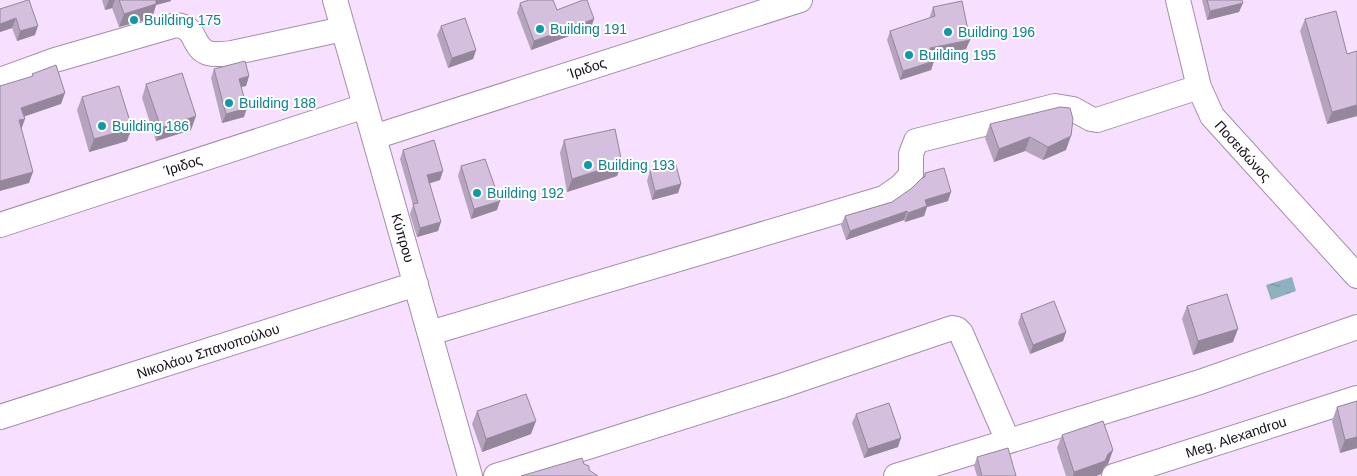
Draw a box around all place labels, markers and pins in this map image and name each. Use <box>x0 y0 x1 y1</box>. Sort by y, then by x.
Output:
place label: Building 175 <box>144 12 221 28</box>
marker: Building 175 <box>128 14 140 26</box>
place label: Building 191 <box>550 21 627 37</box>
marker: Building 191 <box>534 23 546 35</box>
place label: Building 196 <box>958 24 1035 40</box>
marker: Building 196 <box>942 26 954 38</box>
place label: Building 195 <box>919 47 996 63</box>
marker: Building 195 <box>903 49 915 61</box>
place label: Building 188 <box>239 95 316 111</box>
marker: Building 188 <box>223 97 235 109</box>
place label: Building 186 <box>112 118 189 134</box>
marker: Building 186 <box>96 120 108 132</box>
place label: Building 193 <box>598 157 675 173</box>
marker: Building 193 <box>582 159 594 171</box>
place label: Building 192 <box>487 185 564 201</box>
marker: Building 192 <box>471 187 483 199</box>

